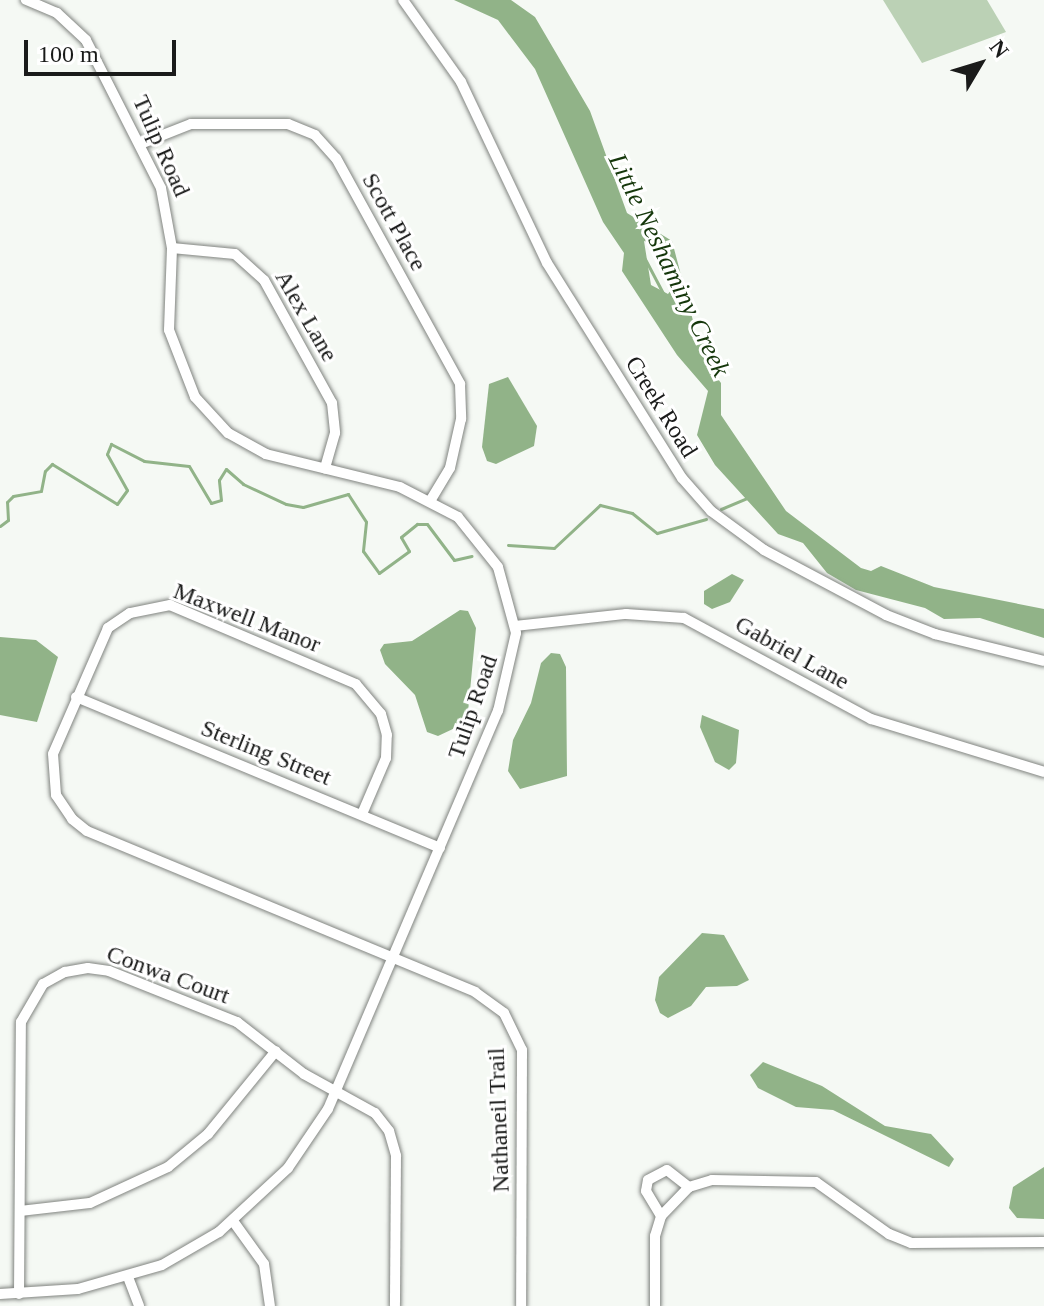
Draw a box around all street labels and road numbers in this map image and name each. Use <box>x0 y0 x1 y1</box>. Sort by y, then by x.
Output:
street label: Tulip Road <box>126 91 196 201</box>
street label: Scott Place <box>355 168 433 276</box>
street label: Alex Lane <box>268 265 344 367</box>
street label: Creek Road <box>619 351 703 463</box>
street label: Maxwell Manor <box>169 577 325 659</box>
street label: Gabriel Lane <box>730 610 854 696</box>
street label: Tulip Road <box>442 651 504 763</box>
street label: Sterling Street <box>197 714 335 792</box>
street label: Conwa Court <box>103 939 233 1011</box>
street label: Nathaneil Trail <box>482 1047 516 1193</box>

